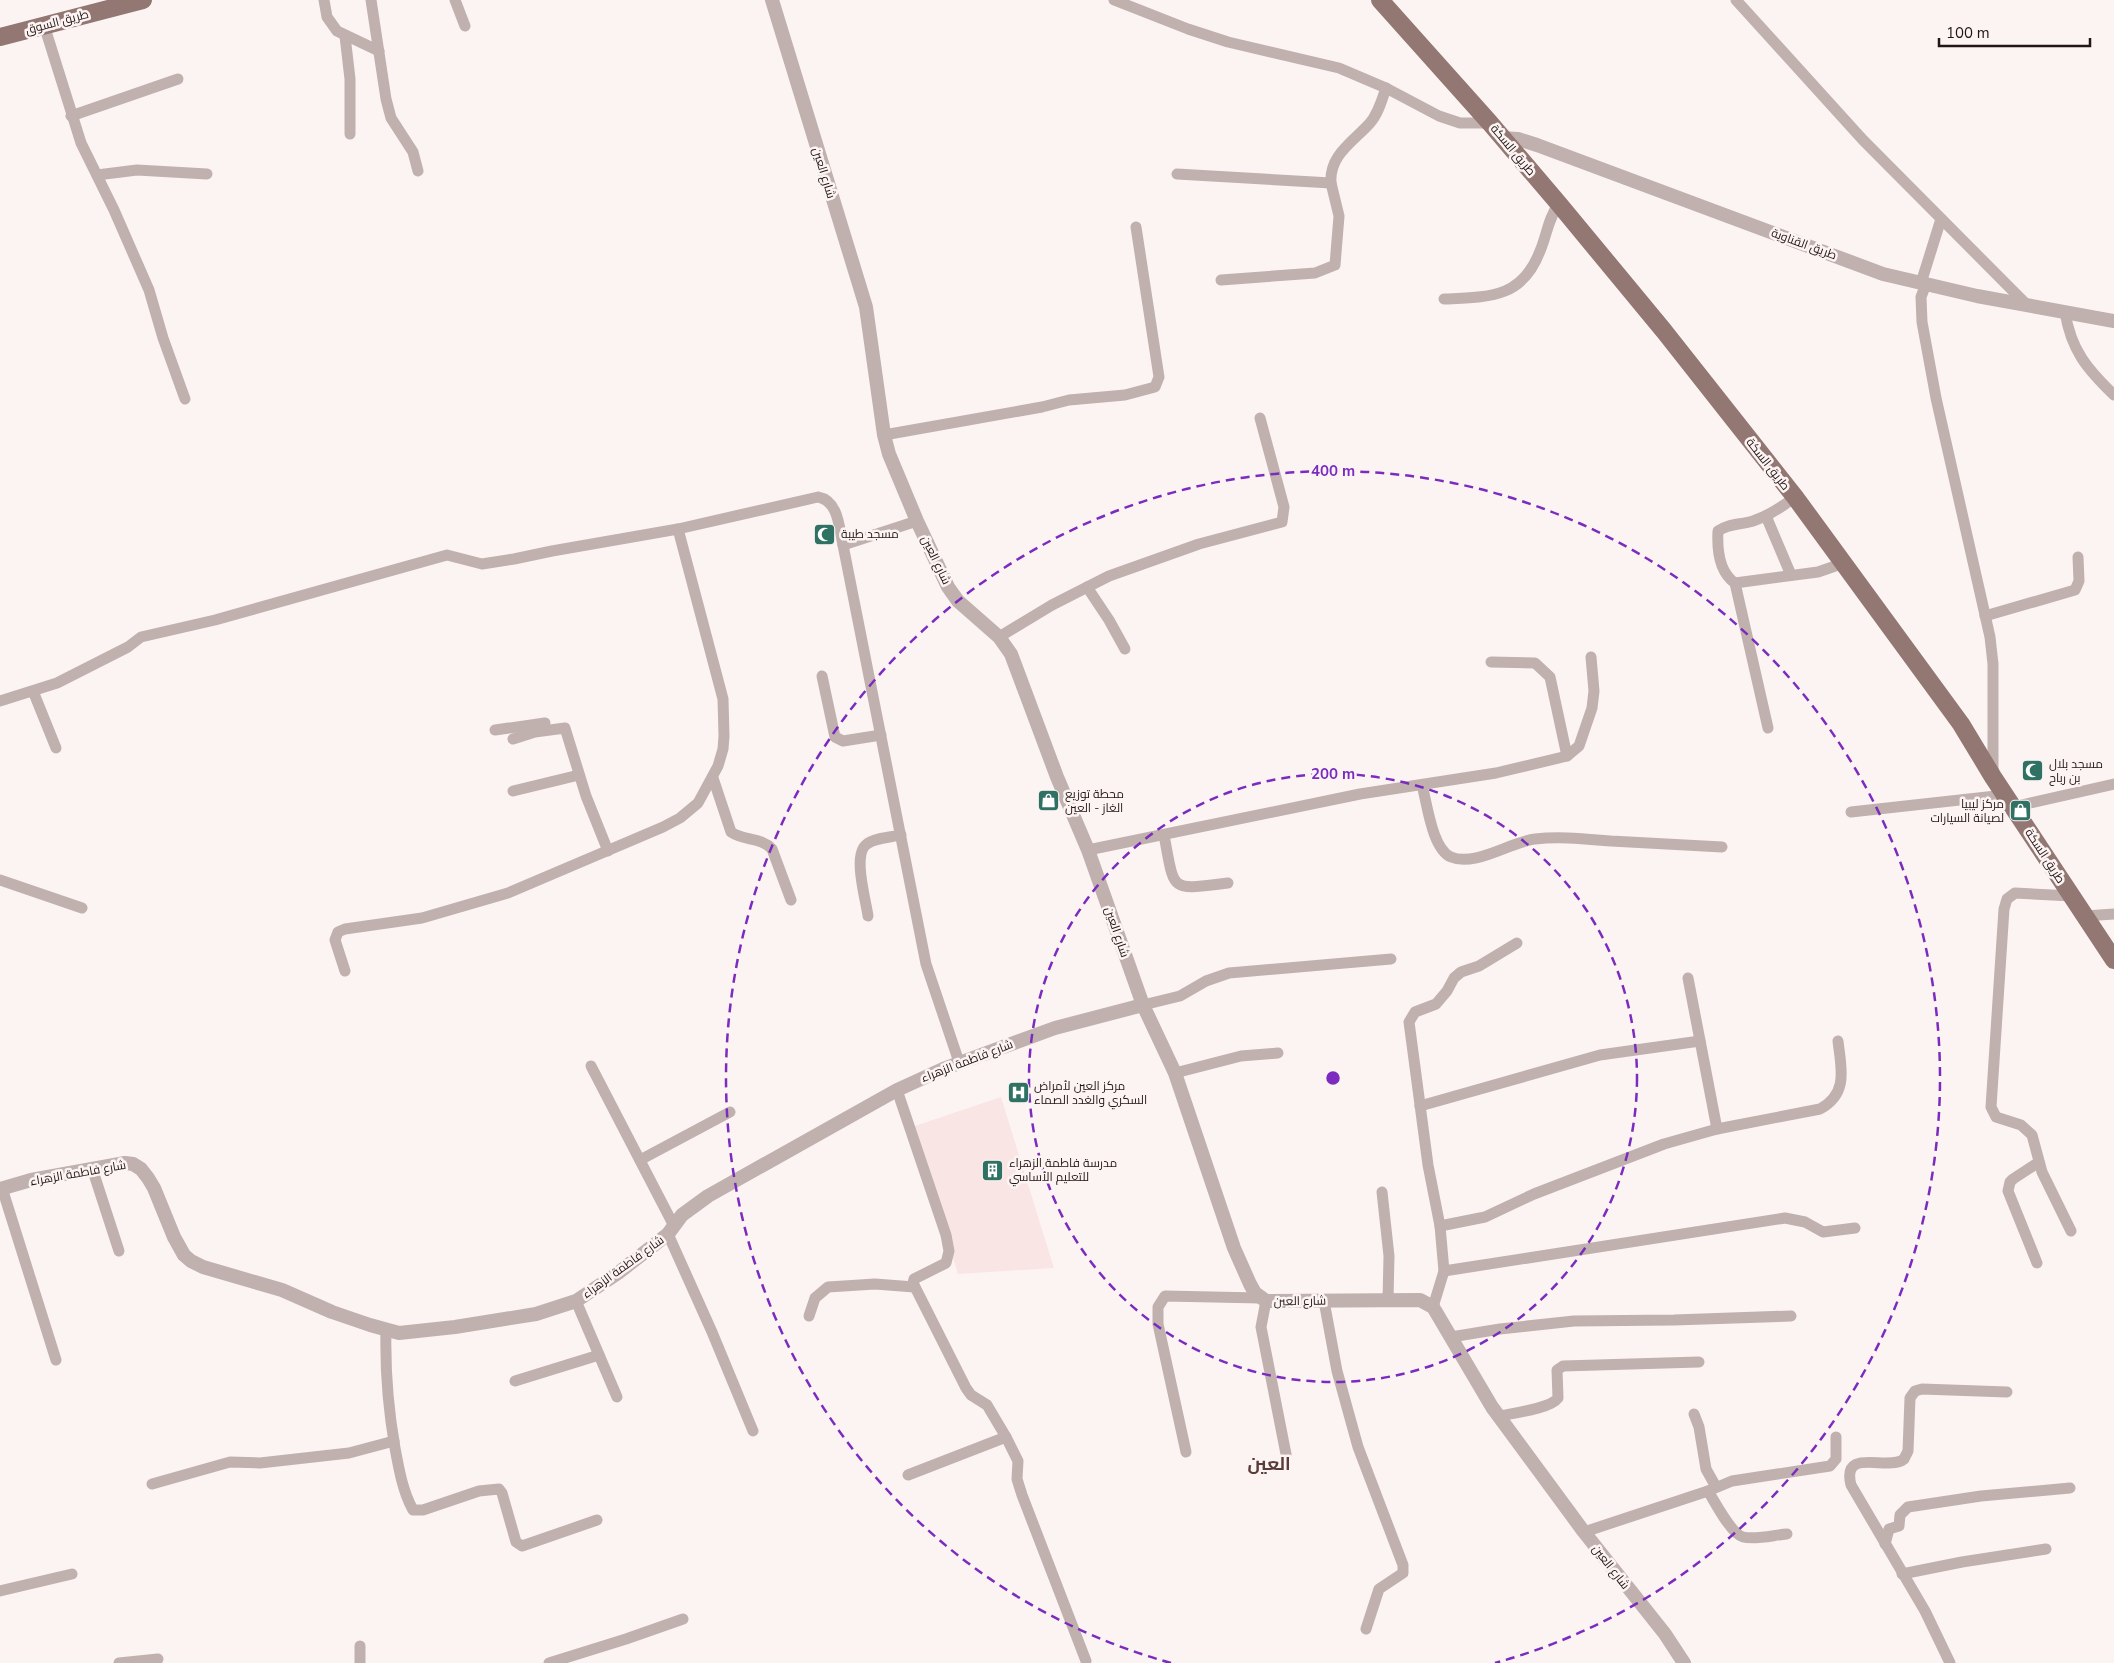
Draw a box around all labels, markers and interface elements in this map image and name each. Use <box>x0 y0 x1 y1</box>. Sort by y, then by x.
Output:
street label: طريق السوق <box>24 6 90 38</box>
scale bar <box>1939 15 2090 47</box>
text: 100 m <box>1946 23 1990 43</box>
street label: طريق السكة <box>1487 121 1539 179</box>
street label: شارع العين <box>809 146 839 200</box>
street label: طريق القناوية <box>1769 225 1839 263</box>
street label: طريق السكة <box>1743 435 1793 493</box>
text: 400 m <box>1311 461 1355 481</box>
mosque icon: مسجد طيبة <box>813 522 837 546</box>
place label: مسجد طيبة <box>841 526 899 542</box>
street label: شارع العين <box>917 533 955 587</box>
place label: مسجد بلال بن رباح <box>2049 756 2103 786</box>
mosque icon: مسجد بلال بن رباح <box>2021 759 2045 783</box>
text: 200 m <box>1311 764 1355 784</box>
place label: محطة توزيع الغاز - العين <box>1065 786 1124 816</box>
shop icon: محطة توزيع الغاز - العين <box>1037 789 1061 813</box>
place label: مركز ليبيا لصيانة السيارات <box>1930 796 2004 826</box>
shop icon: مركز ليبيا لصيانة السيارات <box>2008 799 2032 823</box>
street label: طريق السكة <box>2021 826 2069 887</box>
street label: شارع العين <box>1101 905 1133 959</box>
street label: شارع فاطمة الزهراء <box>919 1036 1015 1086</box>
centre of rings <box>1324 1069 1342 1087</box>
place label: مركز العين لأمراض السكري والغدد الصماء <box>1034 1078 1147 1110</box>
hospital icon: مركز العين لأمراض السكري والغدد الصماء <box>1006 1081 1030 1105</box>
place label: مدرسة فاطمة الزهراء للتعليم الأساسي <box>1009 1155 1117 1187</box>
street label: شارع فاطمة الزهراء <box>29 1157 127 1189</box>
building icon: مدرسة فاطمة الزهراء للتعليم الأساسي <box>981 1158 1005 1182</box>
street label: شارع فاطمة الزهراء <box>579 1232 667 1302</box>
street label: شارع العين <box>1274 1293 1326 1309</box>
district label: العين <box>1247 1452 1291 1476</box>
street label: شارع العين <box>1589 1541 1633 1593</box>

